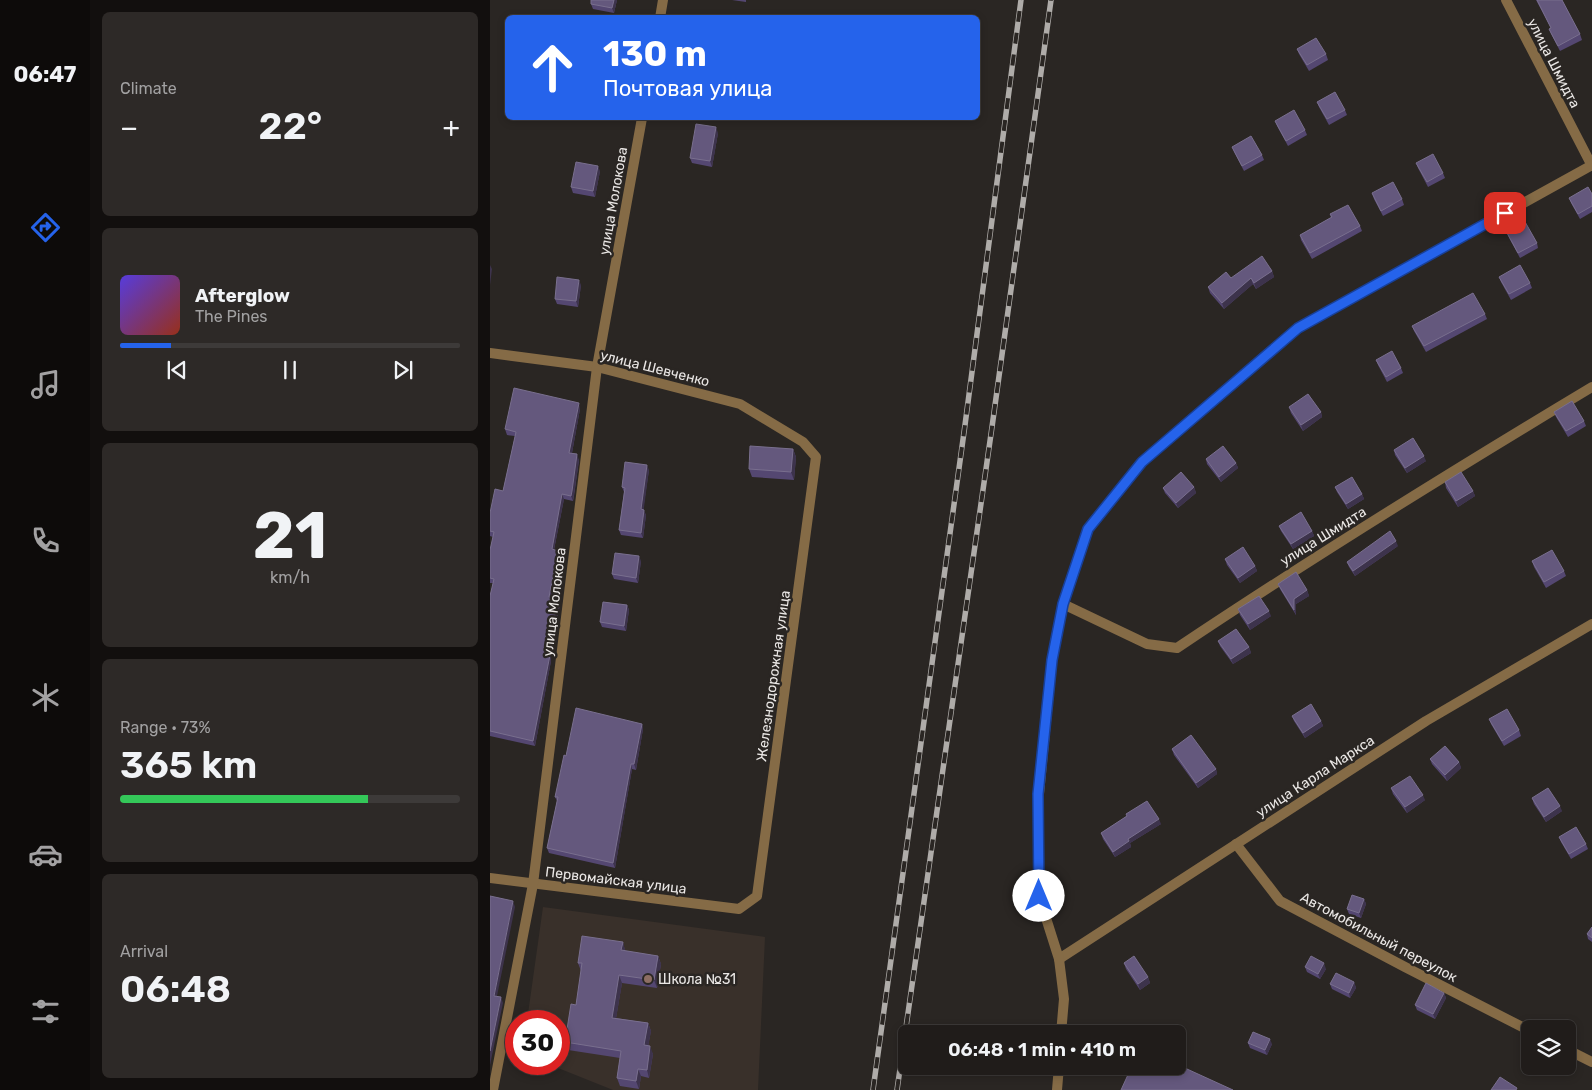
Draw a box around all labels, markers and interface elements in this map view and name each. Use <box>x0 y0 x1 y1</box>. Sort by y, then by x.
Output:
street label: улица Шмидта <box>1524 15 1583 111</box>
text: 130 m <box>603 33 707 75</box>
icon: ahead <box>520 35 585 100</box>
text: 06:47 <box>14 61 76 88</box>
text: Почтовая улица <box>603 75 772 102</box>
text: Climate <box>120 79 177 98</box>
text: 22° <box>259 103 322 149</box>
text: − <box>120 111 138 144</box>
text: + <box>443 111 460 144</box>
street label: улица Молокова <box>596 146 631 257</box>
pin <box>1484 192 1526 234</box>
icon: arrive <box>1491 199 1519 227</box>
icon: directions <box>28 210 63 245</box>
text: Afterglow <box>195 284 290 307</box>
text: The Pines <box>195 307 268 326</box>
street label: улица Шевченко <box>598 347 711 390</box>
icon: previous <box>163 356 191 384</box>
icon: pause <box>276 356 304 384</box>
icon: next <box>389 356 417 384</box>
icon: music <box>28 367 63 402</box>
text: 21 <box>253 497 327 574</box>
street label: улица Шмидта <box>1277 503 1370 570</box>
icon: phone <box>28 523 63 558</box>
street label: улица Молокова <box>539 547 570 658</box>
text: km/h <box>270 568 310 587</box>
street label: Железнодорожная улица <box>753 589 794 763</box>
icon: climate <box>28 680 63 715</box>
text: Range · 73% <box>120 718 211 737</box>
street label: улица Карла Маркса <box>1253 732 1378 821</box>
text: 365 km <box>120 742 257 788</box>
icon: car <box>28 837 63 872</box>
street label: Первомайская улица <box>544 863 688 898</box>
position arrow <box>1012 869 1064 921</box>
street label: Автомобильный переулок <box>1297 889 1461 986</box>
text: Arrival <box>120 942 168 961</box>
text: 06:48 <box>120 966 231 1012</box>
place label: Школа №31 <box>658 971 736 988</box>
marker: Школа №31 <box>642 973 654 985</box>
icon: filters <box>28 994 63 1029</box>
speed limit sign: 30 <box>505 1010 570 1075</box>
map controls <box>1521 1020 1576 1075</box>
button: layers <box>1521 1020 1576 1075</box>
text: 06:48 · 1 min · 410 m <box>948 1038 1136 1061</box>

